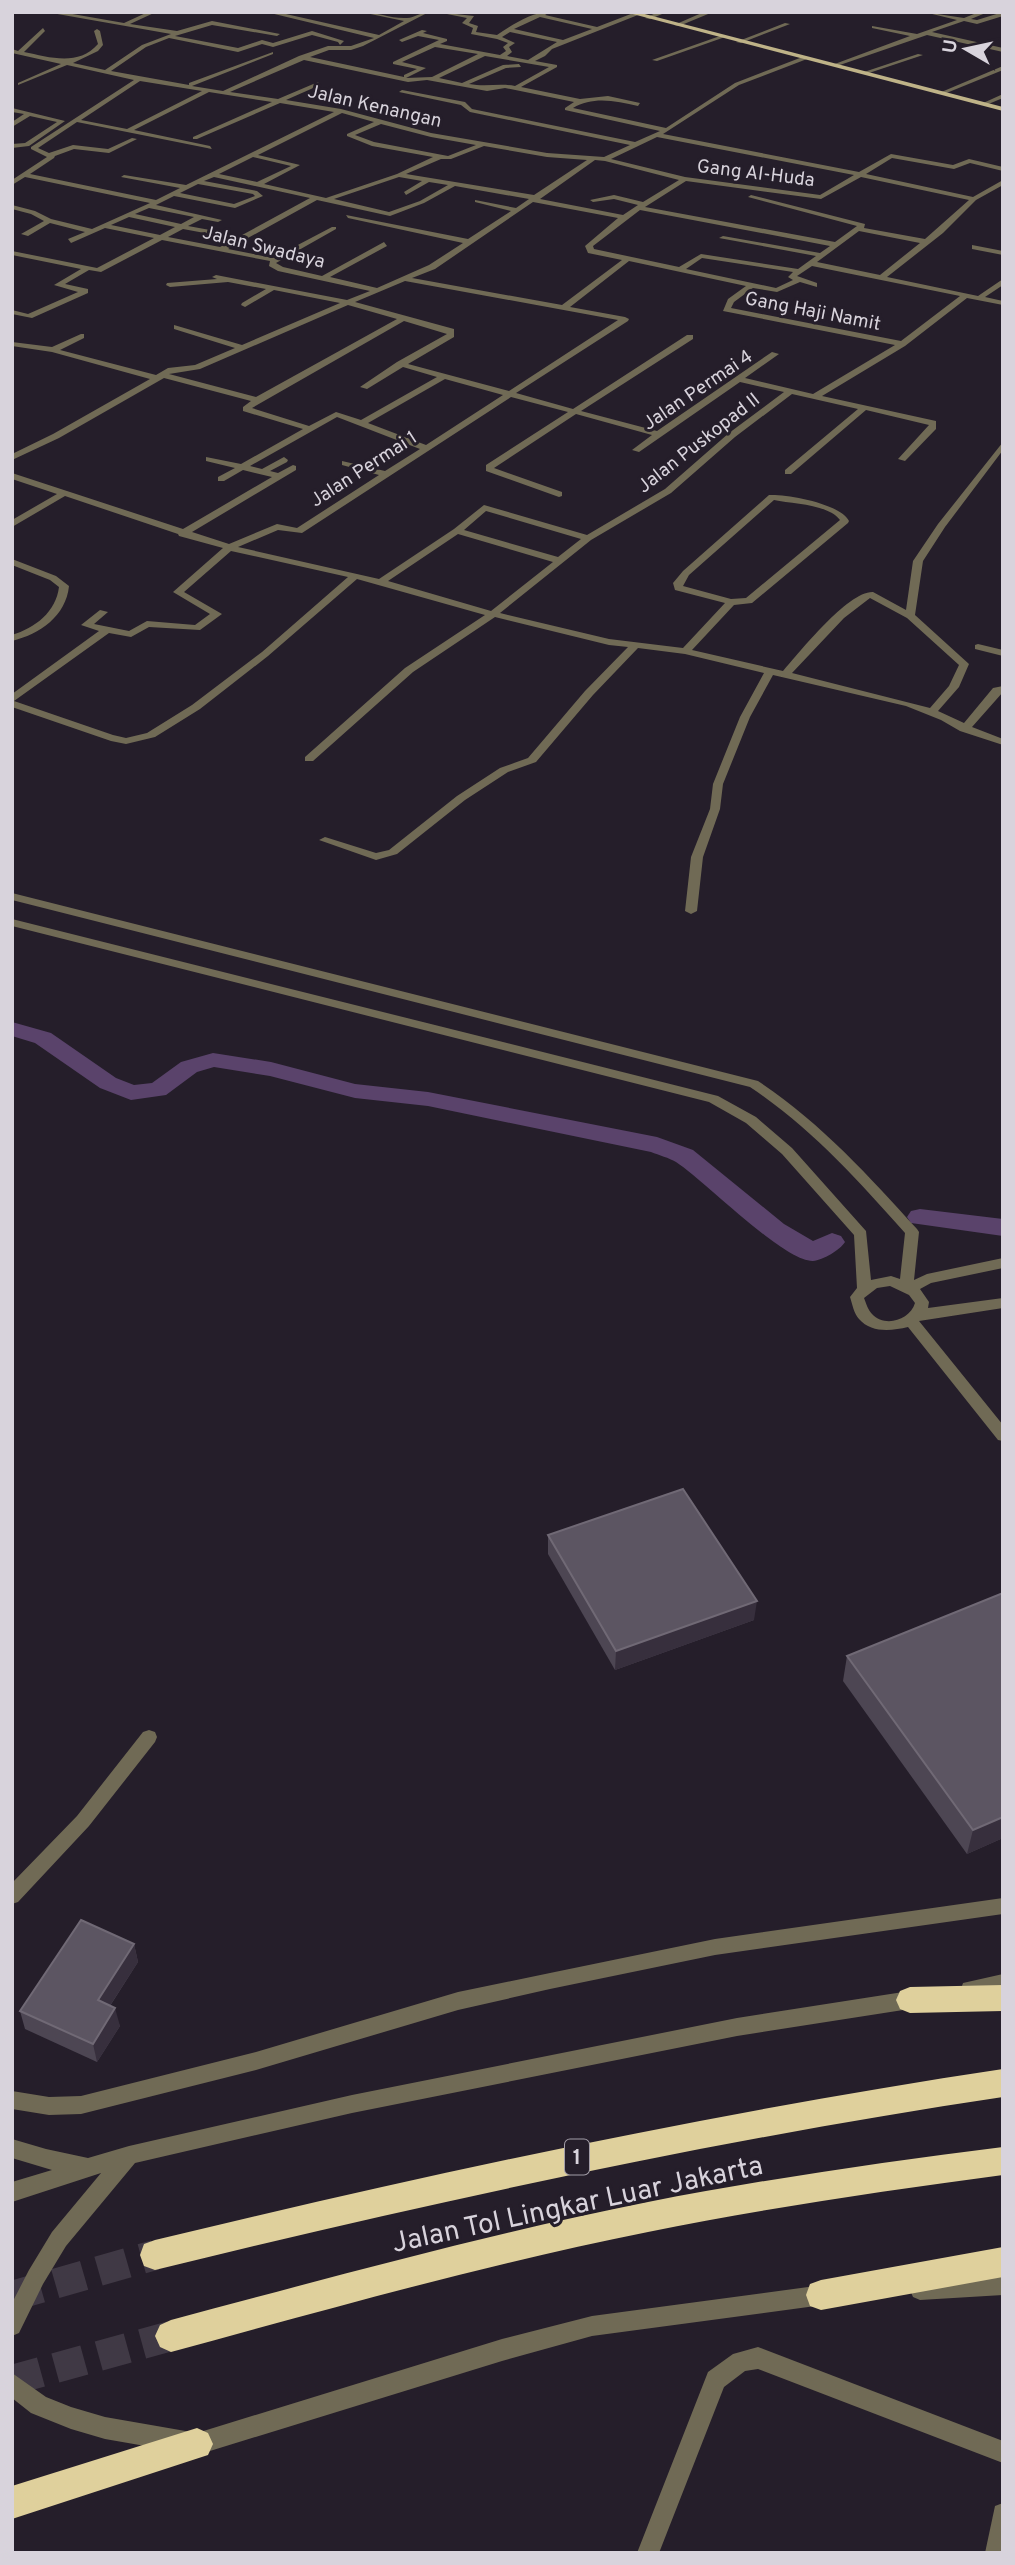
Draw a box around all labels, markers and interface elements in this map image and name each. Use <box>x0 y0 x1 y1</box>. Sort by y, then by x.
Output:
north arrow <box>931 14 1001 84</box>
text: U <box>938 38 964 55</box>
street label: Jalan Kenangan <box>305 80 444 134</box>
street label: Gang Al-Huda <box>695 155 816 193</box>
street label: Jalan Swadaya <box>200 221 327 275</box>
street label: Gang Haji Namit <box>743 287 883 337</box>
street label: Jalan Permai 4 <box>638 345 758 436</box>
street label: Jalan Puskopad II <box>633 388 765 499</box>
street label: Jalan Permai 1 <box>306 426 422 513</box>
road number: 1 <box>565 2140 589 2174</box>
street label: Jalan Tol Lingkar Luar Jakarta <box>389 2149 766 2263</box>

